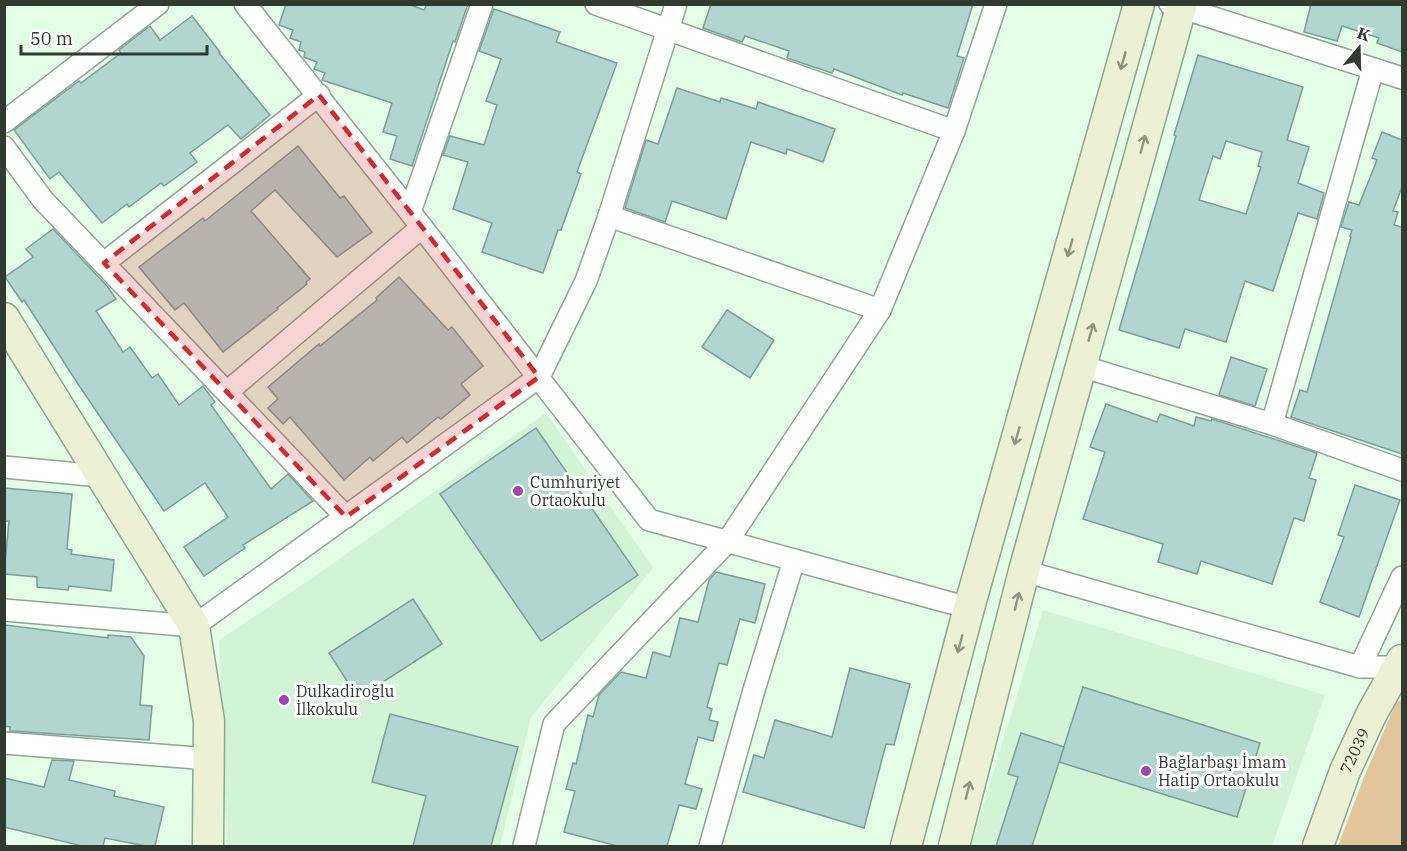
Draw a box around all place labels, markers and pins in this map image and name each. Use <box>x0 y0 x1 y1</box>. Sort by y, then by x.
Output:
place label: Cumhuriyet Ortaokulu <box>530 472 621 510</box>
marker: Cumhuriyet Ortaokulu <box>511 484 525 498</box>
place label: Dulkadiroğlu İlkokulu <box>296 681 395 719</box>
marker: Dulkadiroğlu İlkokulu <box>277 693 291 707</box>
place label: Bağlarbaşı İmam Hatip Ortaokulu <box>1158 752 1287 790</box>
marker: Bağlarbaşı İmam Hatip Ortaokulu <box>1139 764 1153 778</box>

